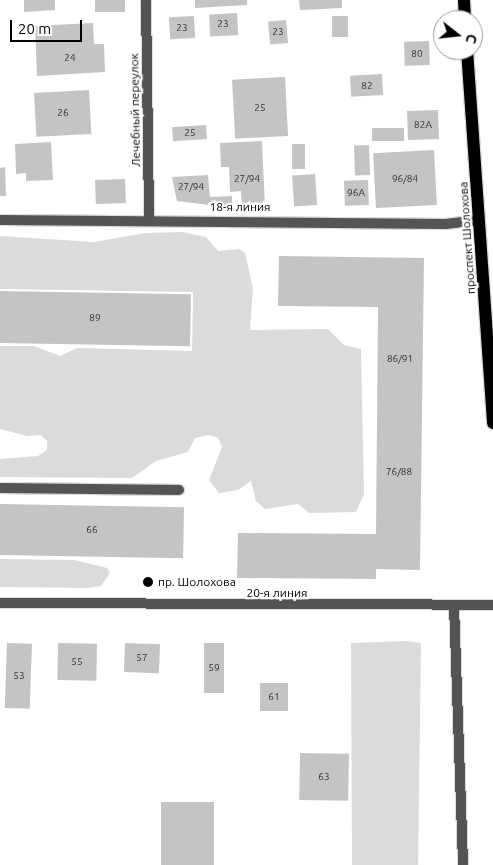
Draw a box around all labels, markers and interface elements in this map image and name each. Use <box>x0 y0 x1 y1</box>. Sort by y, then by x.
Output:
scale bar <box>12 10 85 42</box>
north arrow <box>433 10 483 60</box>
house number: 23 <box>217 18 229 30</box>
text: 20 m <box>18 20 51 37</box>
house number: 23 <box>176 22 188 34</box>
house number: 23 <box>272 26 284 38</box>
text: С <box>463 32 480 45</box>
house number: 80 <box>411 48 423 60</box>
house number: 24 <box>64 52 76 64</box>
street label: Лечебный переулок <box>127 53 143 167</box>
house number: 82 <box>361 80 373 92</box>
house number: 25 <box>254 102 266 114</box>
house number: 26 <box>57 107 69 119</box>
house number: 82А <box>414 119 432 131</box>
house number: 25 <box>184 127 196 139</box>
house number: 27/94 <box>234 173 260 185</box>
house number: 96/84 <box>392 173 418 185</box>
house number: 27/94 <box>178 181 204 193</box>
street label: проспект Шолохова <box>456 181 478 295</box>
house number: 96А <box>347 187 365 199</box>
street label: 18-я линия <box>210 200 270 214</box>
house number: 89 <box>89 312 101 324</box>
house number: 86/91 <box>387 353 413 365</box>
house number: 76/88 <box>386 466 412 478</box>
house number: 66 <box>86 524 98 536</box>
place label: пр. Шолохова <box>158 575 236 589</box>
marker: пр. Шолохова <box>142 576 154 588</box>
street label: 20-я линия <box>247 586 307 600</box>
house number: 57 <box>136 652 148 664</box>
house number: 55 <box>71 656 83 668</box>
house number: 59 <box>208 662 220 674</box>
house number: 53 <box>13 670 25 682</box>
house number: 61 <box>268 691 280 703</box>
house number: 63 <box>318 771 330 783</box>

